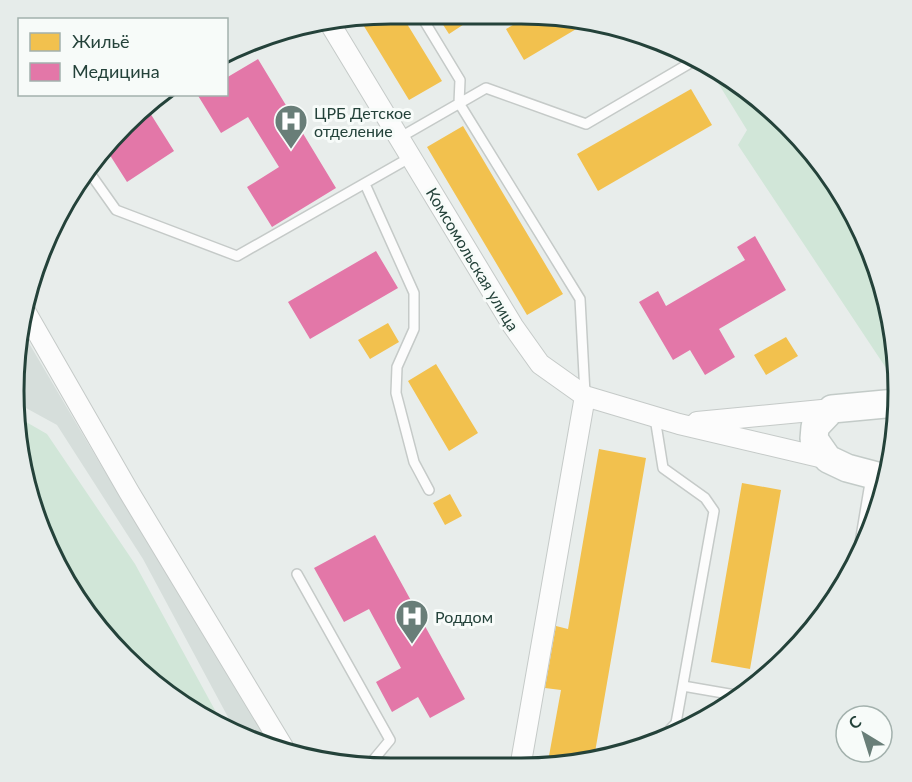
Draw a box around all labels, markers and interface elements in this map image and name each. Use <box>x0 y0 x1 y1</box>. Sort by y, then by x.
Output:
legend <box>18 18 228 96</box>
text: Жильё <box>72 30 130 52</box>
text: Медицина <box>72 60 160 82</box>
hospital icon: ЦРБ Детское отделение <box>273 103 309 150</box>
place label: ЦРБ Детское отделение <box>314 103 411 140</box>
street label: Комсомольская улица <box>423 184 523 334</box>
hospital icon: Роддом <box>394 598 430 645</box>
place label: Роддом <box>435 607 493 626</box>
north arrow <box>834 704 894 764</box>
text: С <box>844 711 865 733</box>

